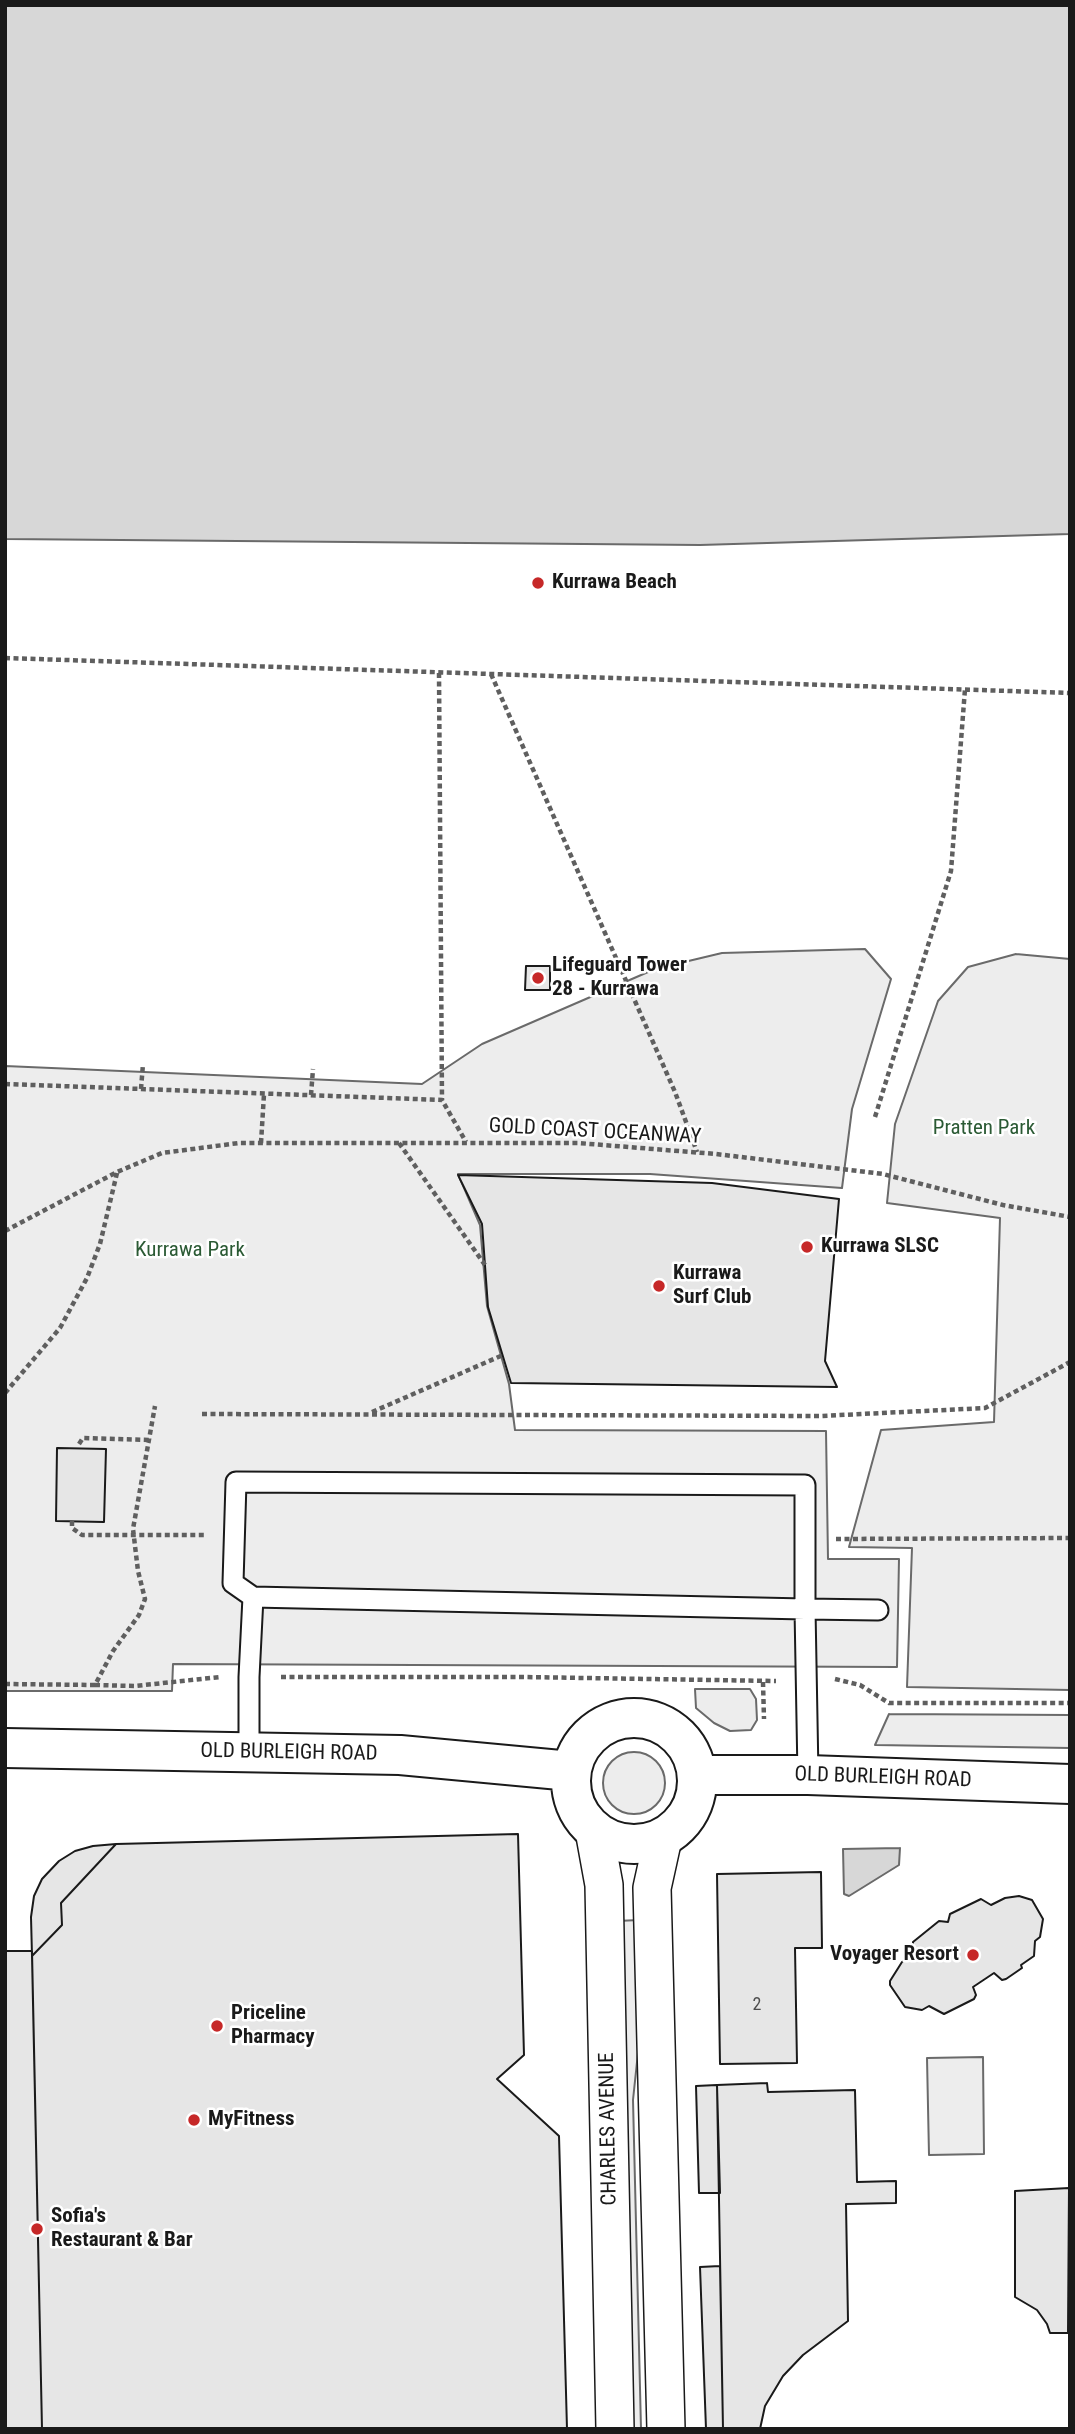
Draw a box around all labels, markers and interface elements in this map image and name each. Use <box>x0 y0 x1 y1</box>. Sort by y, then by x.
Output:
place label: Kurrawa Beach <box>552 570 677 596</box>
marker: Kurrawa Beach <box>530 575 546 591</box>
place label: Lifeguard Tower 28 - Kurrawa <box>552 953 687 1003</box>
marker: Lifeguard Tower 28 - Kurrawa <box>530 970 546 986</box>
street label: GOLD COAST OCEANWAY <box>488 1114 702 1150</box>
park label: Pratten Park <box>933 1116 1035 1142</box>
place label: Kurrawa SLSC <box>821 1234 939 1260</box>
park label: Kurrawa Park <box>135 1238 245 1264</box>
marker: Kurrawa SLSC <box>799 1239 815 1255</box>
place label: Kurrawa Surf Club <box>673 1261 752 1311</box>
marker: Kurrawa Surf Club <box>651 1278 667 1294</box>
street label: OLD BURLEIGH ROAD <box>200 1739 378 1767</box>
street label: OLD BURLEIGH ROAD <box>794 1762 972 1794</box>
place label: Voyager Resort <box>830 1942 959 1968</box>
marker: Voyager Resort <box>965 1947 981 1963</box>
house number: 2 <box>753 1994 761 2016</box>
place label: Priceline Pharmacy <box>231 2001 315 2051</box>
marker: Priceline Pharmacy <box>209 2018 225 2034</box>
street label: CHARLES AVENUE <box>595 2052 623 2206</box>
place label: MyFitness <box>208 2107 294 2133</box>
marker: MyFitness <box>186 2112 202 2128</box>
place label: Sofia's Restaurant & Bar <box>51 2204 193 2254</box>
marker: Sofia's Restaurant & Bar <box>29 2221 45 2237</box>

